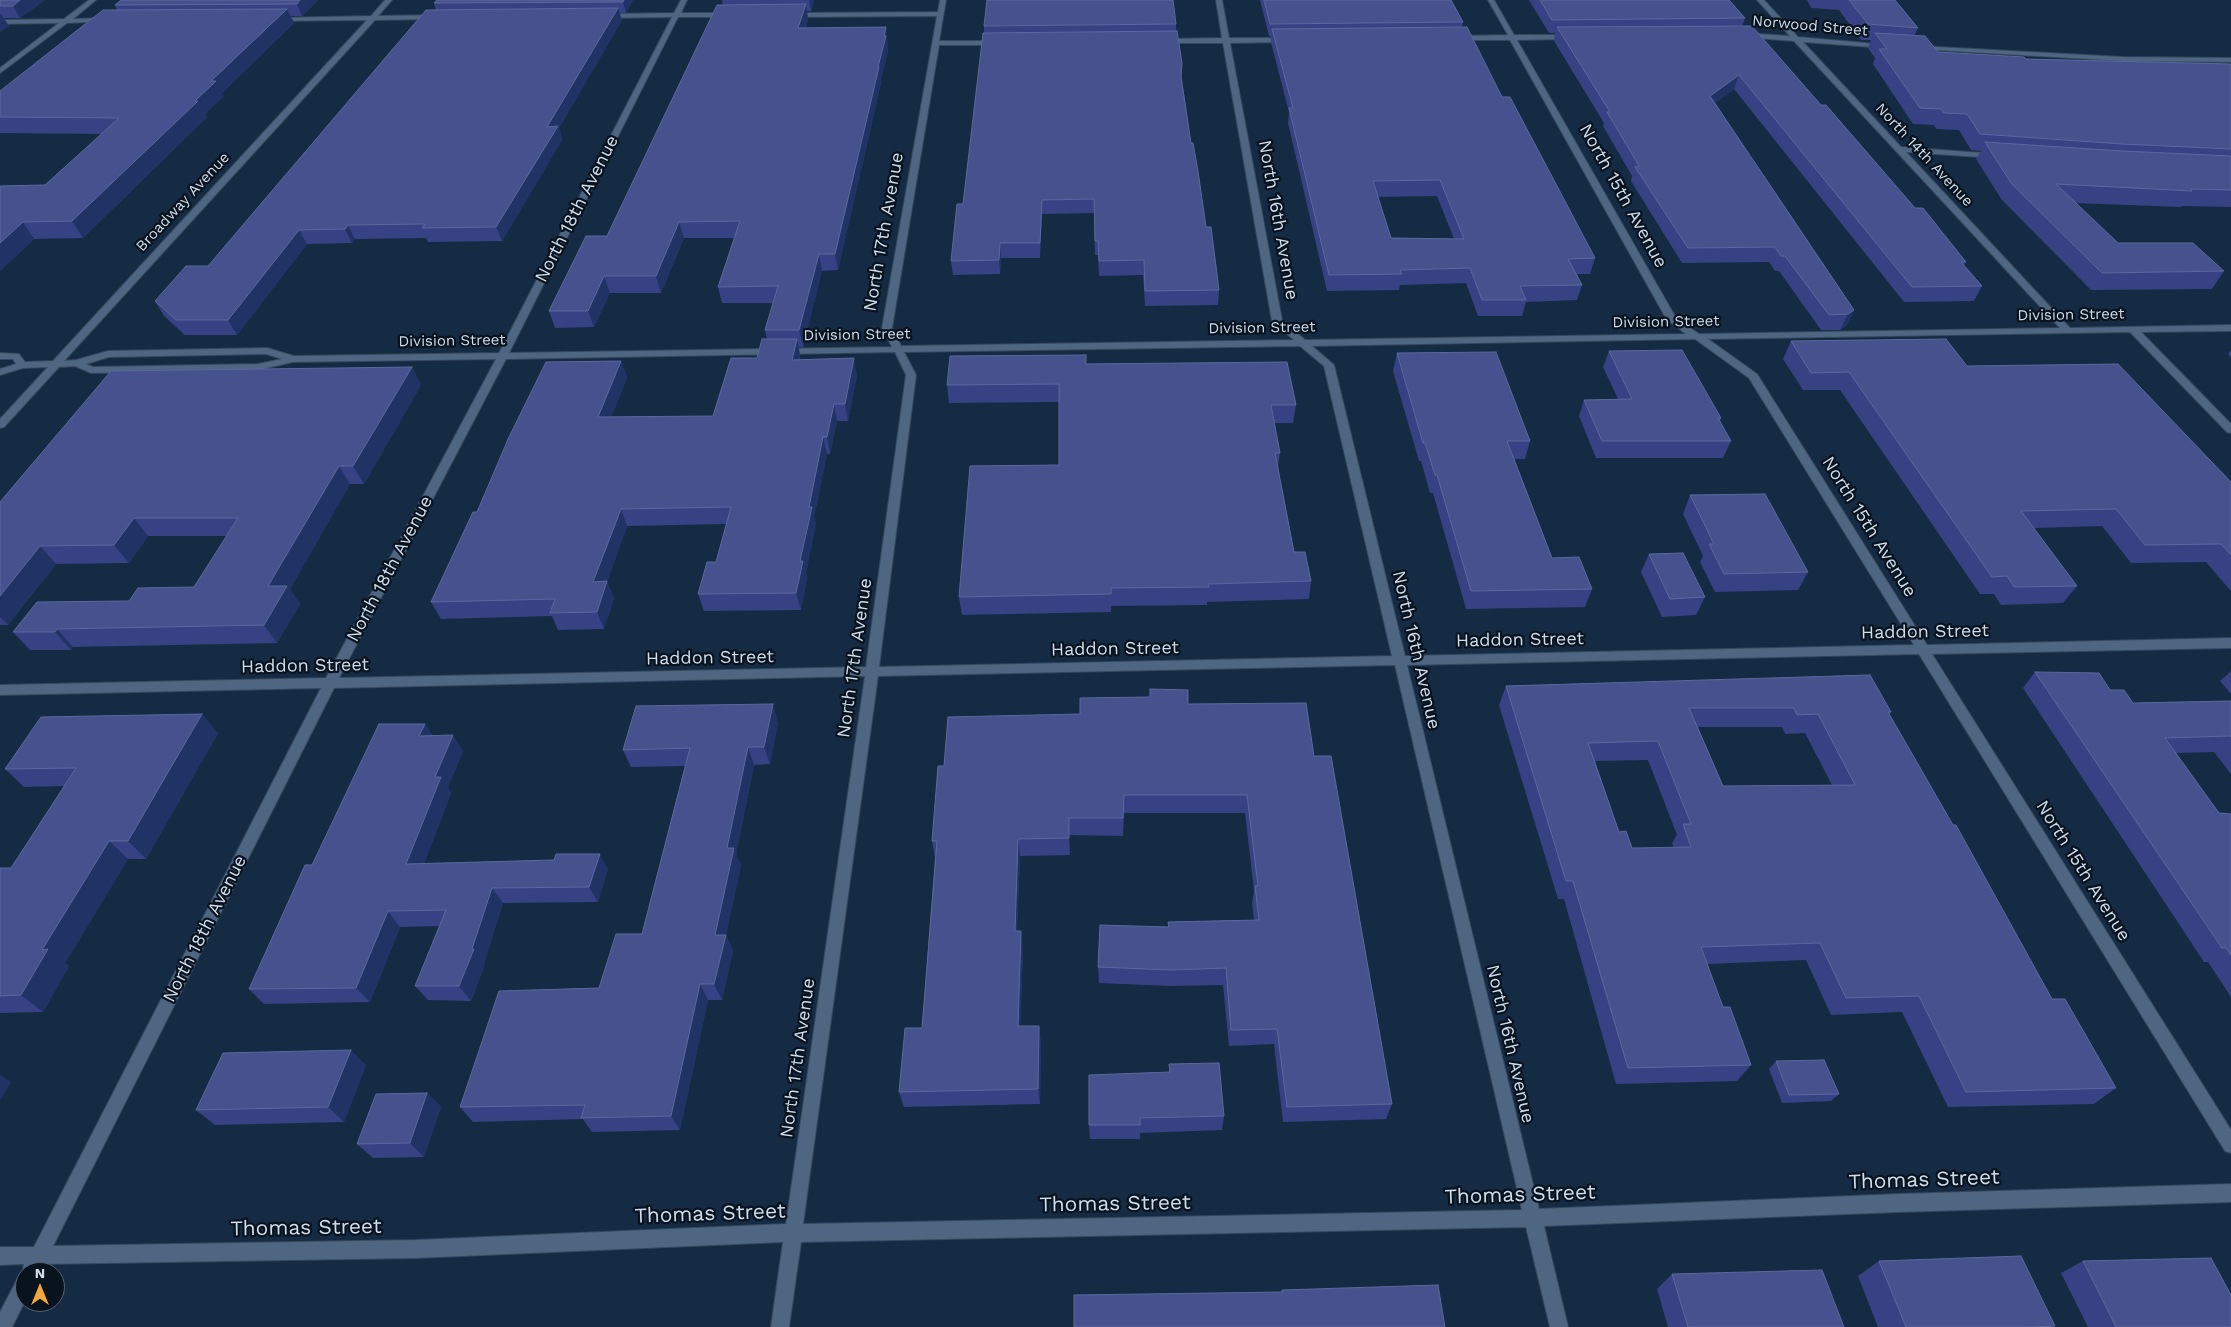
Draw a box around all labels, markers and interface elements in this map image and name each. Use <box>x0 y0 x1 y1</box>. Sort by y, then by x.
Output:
street label: Norwood Street <box>1751 12 1869 40</box>
street label: North 14th Avenue <box>1871 99 1977 211</box>
street label: North 15th Avenue <box>1574 120 1672 272</box>
street label: North 18th Avenue <box>531 132 623 286</box>
street label: North 16th Avenue <box>1253 138 1303 302</box>
street label: Broadway Avenue <box>132 149 234 255</box>
street label: North 17th Avenue <box>859 151 909 313</box>
street label: Division Street <box>2017 305 2125 325</box>
street label: Division Street <box>1612 312 1720 332</box>
street label: Division Street <box>1208 318 1316 338</box>
street label: Division Street <box>803 325 911 345</box>
street label: Division Street <box>398 331 506 351</box>
street label: North 15th Avenue <box>1817 453 1921 601</box>
street label: North 18th Avenue <box>342 492 438 646</box>
street label: North 16th Avenue <box>1387 569 1445 731</box>
street label: North 17th Avenue <box>833 577 877 739</box>
street label: Haddon Street <box>1861 620 1989 644</box>
street label: Haddon Street <box>1456 628 1584 652</box>
street label: Haddon Street <box>1051 637 1179 661</box>
street label: Haddon Street <box>646 646 774 670</box>
street label: Haddon Street <box>241 654 369 678</box>
street label: North 15th Avenue <box>2031 797 2135 945</box>
street label: North 18th Avenue <box>159 852 251 1006</box>
street label: North 16th Avenue <box>1481 963 1539 1125</box>
street label: North 17th Avenue <box>776 977 820 1139</box>
street label: Thomas Street <box>1848 1165 2000 1195</box>
street label: Thomas Street <box>1444 1180 1596 1210</box>
street label: Thomas Street <box>1039 1190 1191 1218</box>
street label: Thomas Street <box>634 1199 786 1229</box>
street label: Thomas Street <box>230 1214 382 1242</box>
north arrow <box>15 1262 65 1312</box>
text: N <box>35 1265 45 1281</box>

